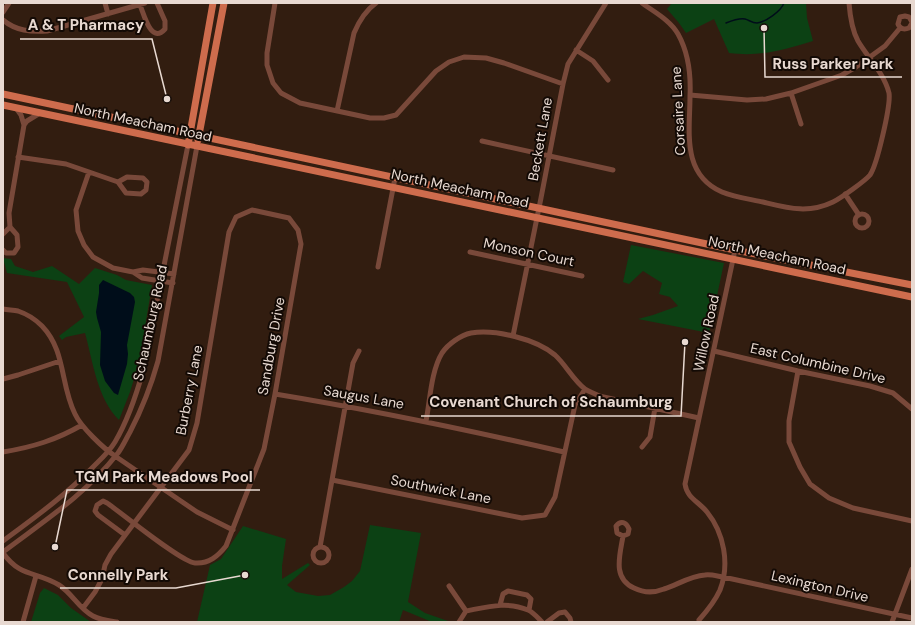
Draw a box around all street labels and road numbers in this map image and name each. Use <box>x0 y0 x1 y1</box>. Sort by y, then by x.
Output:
street label: Corsaire Lane <box>667 66 689 156</box>
street label: Beckett Lane <box>524 96 556 182</box>
street label: North Meacham Road <box>73 99 213 145</box>
street label: North Meacham Road <box>390 165 530 211</box>
street label: North Meacham Road <box>707 232 847 278</box>
street label: Monson Court <box>482 234 576 270</box>
street label: Schaumburg Road <box>129 263 171 383</box>
street label: Willow Road <box>689 293 723 373</box>
street label: Sandburg Drive <box>254 296 288 396</box>
street label: East Columbine Drive <box>749 339 887 387</box>
street label: Burberry Lane <box>171 343 207 436</box>
street label: Saugus Lane <box>322 381 406 413</box>
street label: Southwick Lane <box>389 470 493 508</box>
street label: Lexington Drive <box>770 566 870 606</box>

